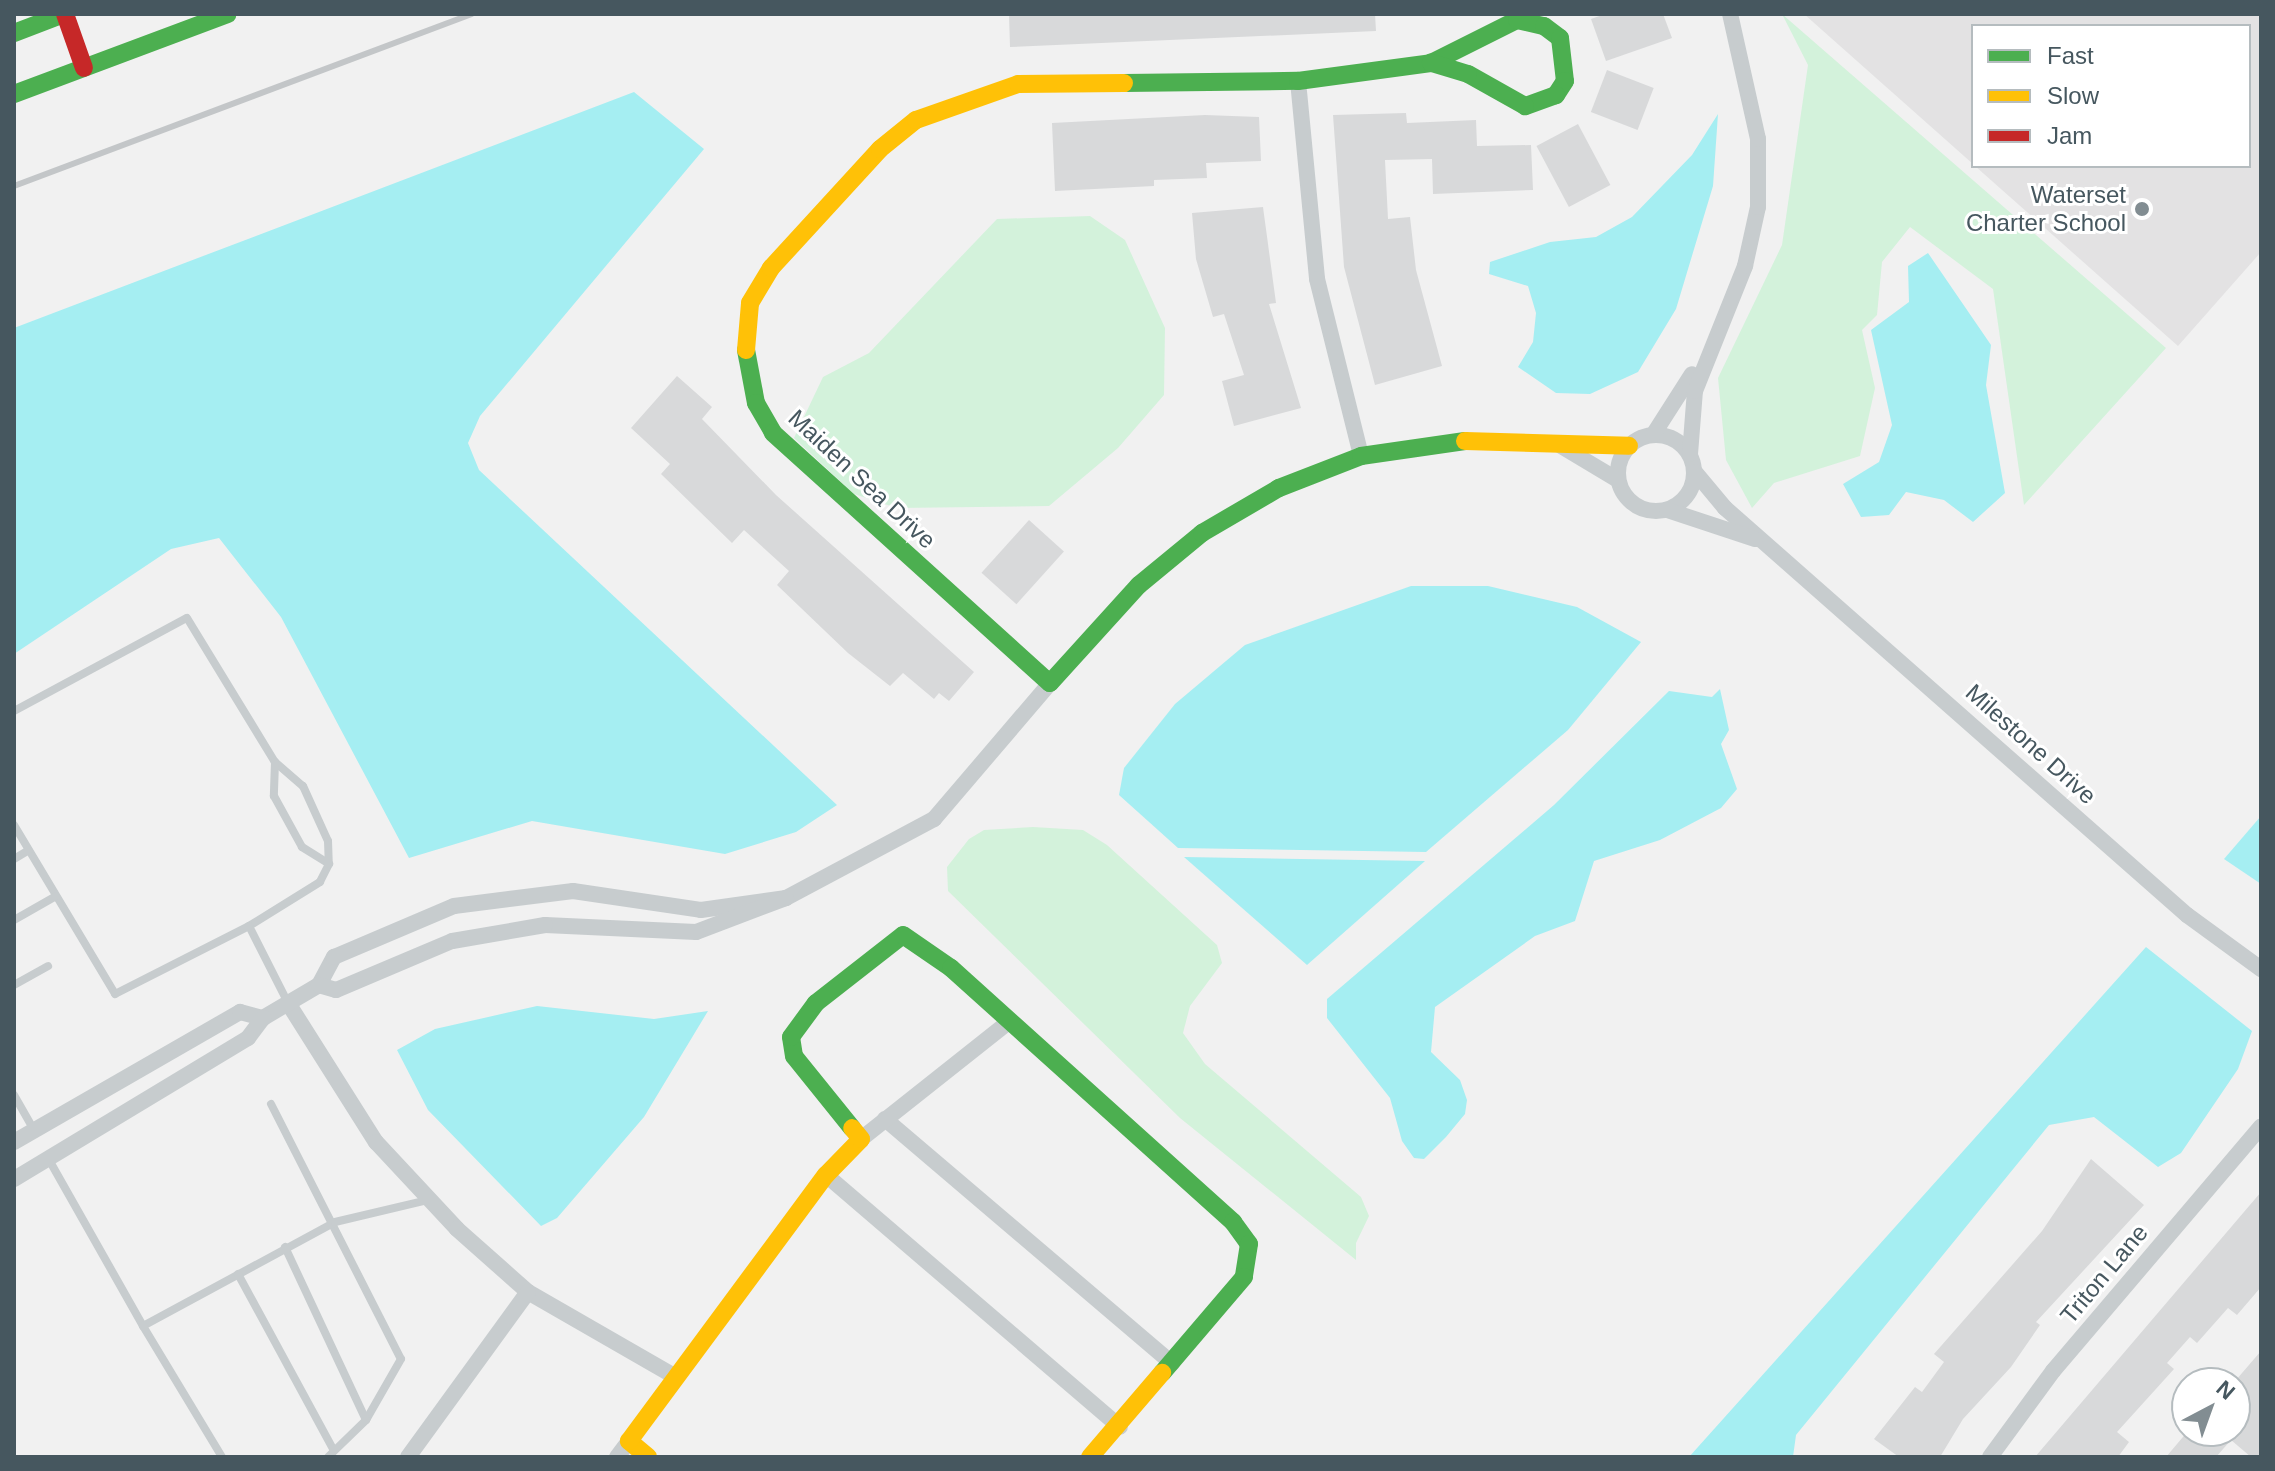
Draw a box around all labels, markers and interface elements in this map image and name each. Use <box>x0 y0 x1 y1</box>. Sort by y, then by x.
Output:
legend <box>1971 24 2251 168</box>
text: Fast <box>2047 42 2094 69</box>
text: Slow <box>2047 82 2099 109</box>
text: Jam <box>2047 122 2092 149</box>
place label: Waterset Charter School <box>1966 181 2126 237</box>
marker: Waterset Charter School <box>2133 200 2151 218</box>
street label: Maiden Sea Drive <box>782 403 942 555</box>
street label: Milestone Drive <box>1960 678 2102 810</box>
street label: Triton Lane <box>2054 1219 2154 1329</box>
north arrow <box>2171 1367 2251 1447</box>
text: N <box>2212 1375 2240 1405</box>

